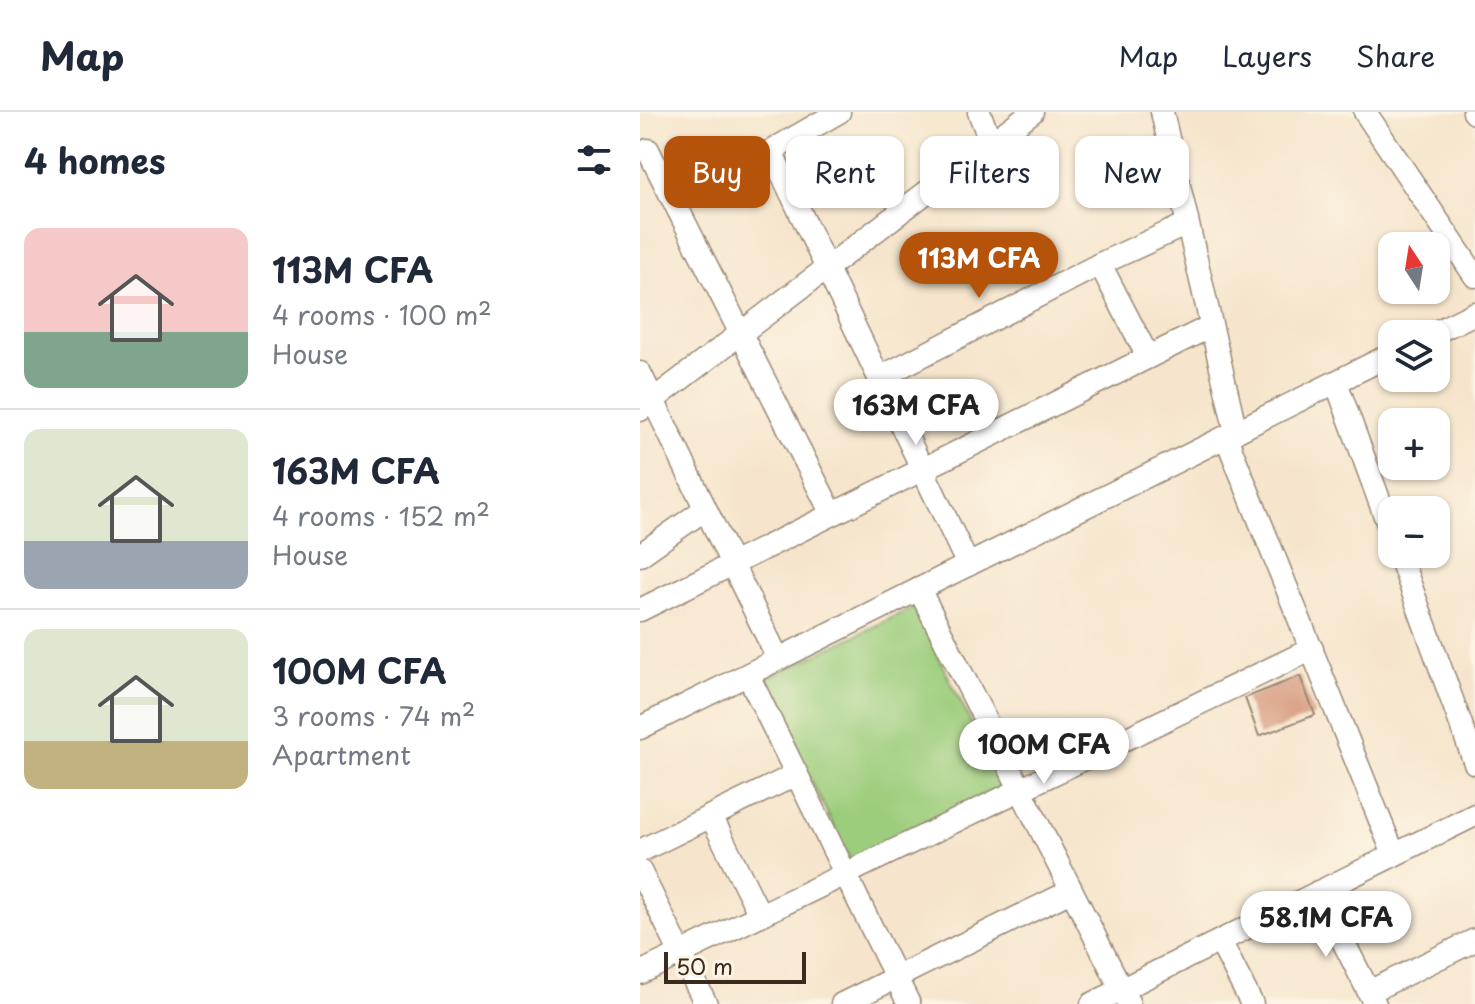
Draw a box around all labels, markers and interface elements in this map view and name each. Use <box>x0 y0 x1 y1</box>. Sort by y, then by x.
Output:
text: Map <box>40 27 124 84</box>
text: Map <box>1118 34 1178 77</box>
text: Layers <box>1222 34 1312 77</box>
text: Share <box>1356 34 1435 77</box>
text: 4 homes <box>24 134 166 186</box>
chip: Buy <box>664 136 770 208</box>
chip: Rent <box>786 136 904 208</box>
chip: Filters <box>920 136 1059 208</box>
chip: New <box>1075 136 1189 208</box>
icon: filters <box>572 138 616 182</box>
pin: 113M CFA <box>896 232 1062 300</box>
north arrow <box>1378 232 1450 304</box>
map controls <box>1378 232 1450 568</box>
text: 113M CFA <box>917 238 1041 277</box>
text: 113M CFA <box>272 243 433 295</box>
icon: home <box>88 260 184 356</box>
text: 4 rooms · 100 m² <box>272 295 492 334</box>
button: layers <box>1378 320 1450 392</box>
text: House <box>272 334 348 373</box>
pin: 163M CFA <box>833 379 999 447</box>
text: 163M CFA <box>852 385 980 424</box>
button: + <box>1378 408 1450 480</box>
text: 163M CFA <box>272 444 440 496</box>
icon: home <box>88 461 184 557</box>
text: 4 rooms · 152 m² <box>272 496 490 535</box>
button: − <box>1378 496 1450 568</box>
text: House <box>272 535 348 574</box>
text: 100M CFA <box>272 644 447 696</box>
icon: home <box>88 661 184 757</box>
text: 3 rooms · 74 m² <box>272 696 476 735</box>
pin: 100M CFA <box>961 718 1127 786</box>
text: 100M CFA <box>977 724 1111 763</box>
text: Apartment <box>272 735 411 774</box>
pin: 58.1M CFA <box>1234 891 1418 959</box>
text: 58.1M CFA <box>1258 897 1394 936</box>
scale bar <box>664 948 806 984</box>
text: 50 m <box>676 949 733 982</box>

